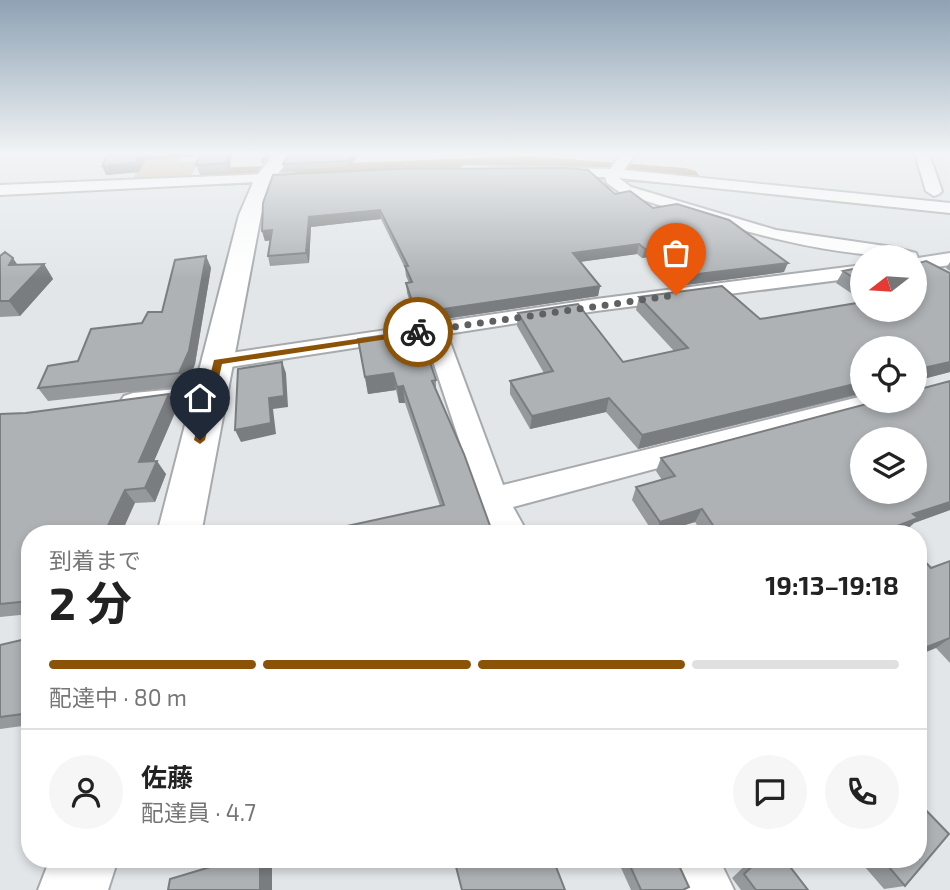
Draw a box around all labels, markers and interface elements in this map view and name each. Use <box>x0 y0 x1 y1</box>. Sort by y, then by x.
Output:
pin <box>646 223 706 295</box>
icon: bag <box>657 234 695 272</box>
north arrow <box>850 245 928 322</box>
map controls <box>850 245 927 504</box>
courier <box>383 297 453 367</box>
icon: bike <box>399 313 437 351</box>
button: locate <box>850 336 927 413</box>
pin <box>170 368 230 440</box>
icon: home <box>181 379 219 417</box>
button: layers <box>850 427 927 504</box>
text: 到着まで <box>49 546 141 574</box>
text: 19:13–19:18 <box>765 569 899 600</box>
text: 2 分 <box>49 574 132 629</box>
text: 配達中 · 80 m <box>49 683 187 711</box>
button: person <box>49 755 123 829</box>
button: chat <box>733 755 807 829</box>
button: phone <box>825 755 899 829</box>
text: 佐藤 <box>141 761 193 792</box>
text: 配達員 · 4.7 <box>141 798 256 826</box>

